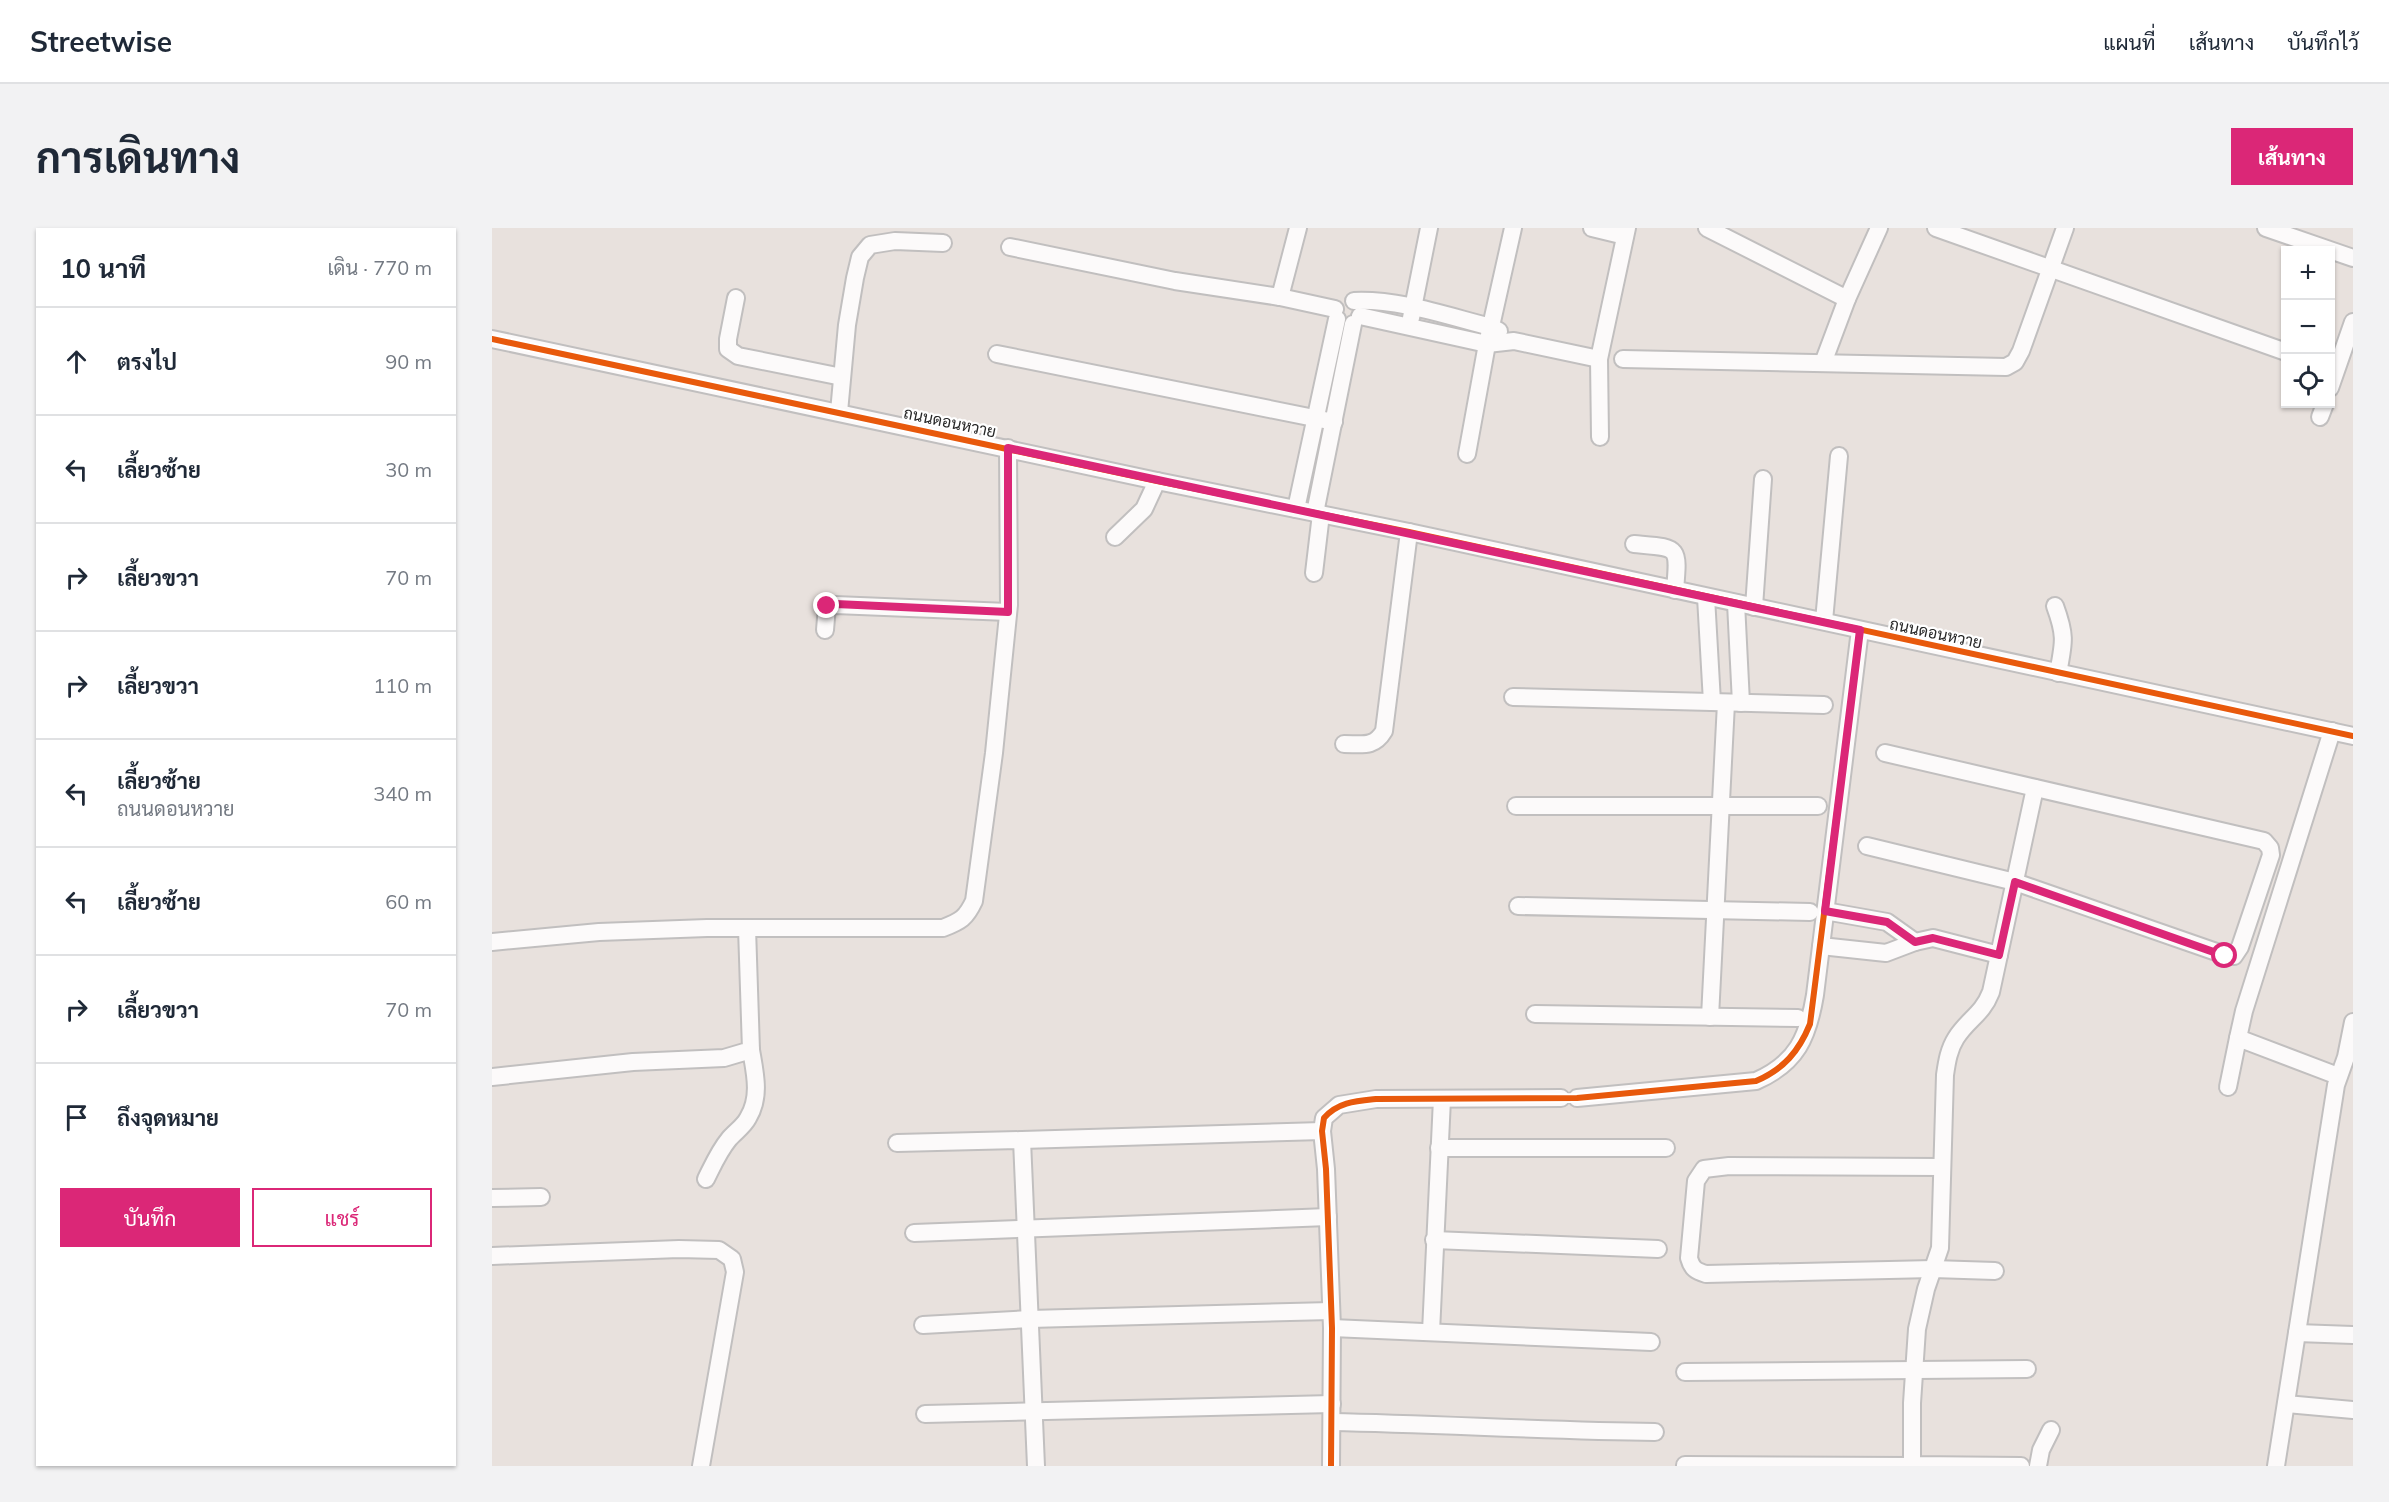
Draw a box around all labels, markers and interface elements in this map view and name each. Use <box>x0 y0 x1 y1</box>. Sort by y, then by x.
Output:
text: Streetwise <box>30 24 172 59</box>
text: แผนที่ <box>2103 29 2156 55</box>
text: เส้นทาง <box>2189 29 2254 55</box>
text: บันทึกไว้ <box>2287 29 2359 55</box>
button: เส้นทาง <box>2231 128 2353 185</box>
text: การเดินทาง <box>36 131 240 184</box>
map controls <box>2281 246 2335 408</box>
button: + <box>2281 246 2335 300</box>
text: 10 นาที <box>60 252 146 285</box>
text: เดิน · 770 m <box>327 255 432 280</box>
button: − <box>2281 300 2335 354</box>
icon: ahead <box>60 345 93 378</box>
text: ตรงไป <box>117 348 177 376</box>
text: 90 m <box>385 349 432 374</box>
button: locate <box>2281 354 2335 408</box>
street label: ถนนดอนหวาย <box>902 402 998 442</box>
icon: left <box>60 453 93 486</box>
text: เลี้ยวซ้าย <box>117 456 201 484</box>
text: 30 m <box>385 457 432 482</box>
icon: right <box>60 561 93 594</box>
text: เลี้ยวขวา <box>117 564 199 592</box>
text: 70 m <box>385 565 432 590</box>
route end <box>813 592 839 618</box>
street label: ถนนดอนหวาย <box>1888 613 1984 653</box>
icon: right <box>60 669 93 702</box>
text: เลี้ยวขวา <box>117 672 199 700</box>
text: 110 m <box>373 673 432 698</box>
text: เลี้ยวซ้าย <box>117 767 201 795</box>
icon: left <box>60 777 93 810</box>
text: 340 m <box>373 781 432 806</box>
text: ถนนดอนหวาย <box>117 796 235 821</box>
icon: left <box>60 885 93 918</box>
text: เลี้ยวซ้าย <box>117 888 201 916</box>
text: 60 m <box>385 889 432 914</box>
route start <box>2211 942 2237 968</box>
icon: right <box>60 993 93 1026</box>
text: เลี้ยวขวา <box>117 996 199 1024</box>
text: 70 m <box>385 997 432 1022</box>
icon: arrive <box>60 1101 93 1134</box>
text: ถึงจุดหมาย <box>117 1104 219 1132</box>
button: บันทึก <box>60 1188 240 1247</box>
button: แชร์ <box>252 1188 432 1247</box>

